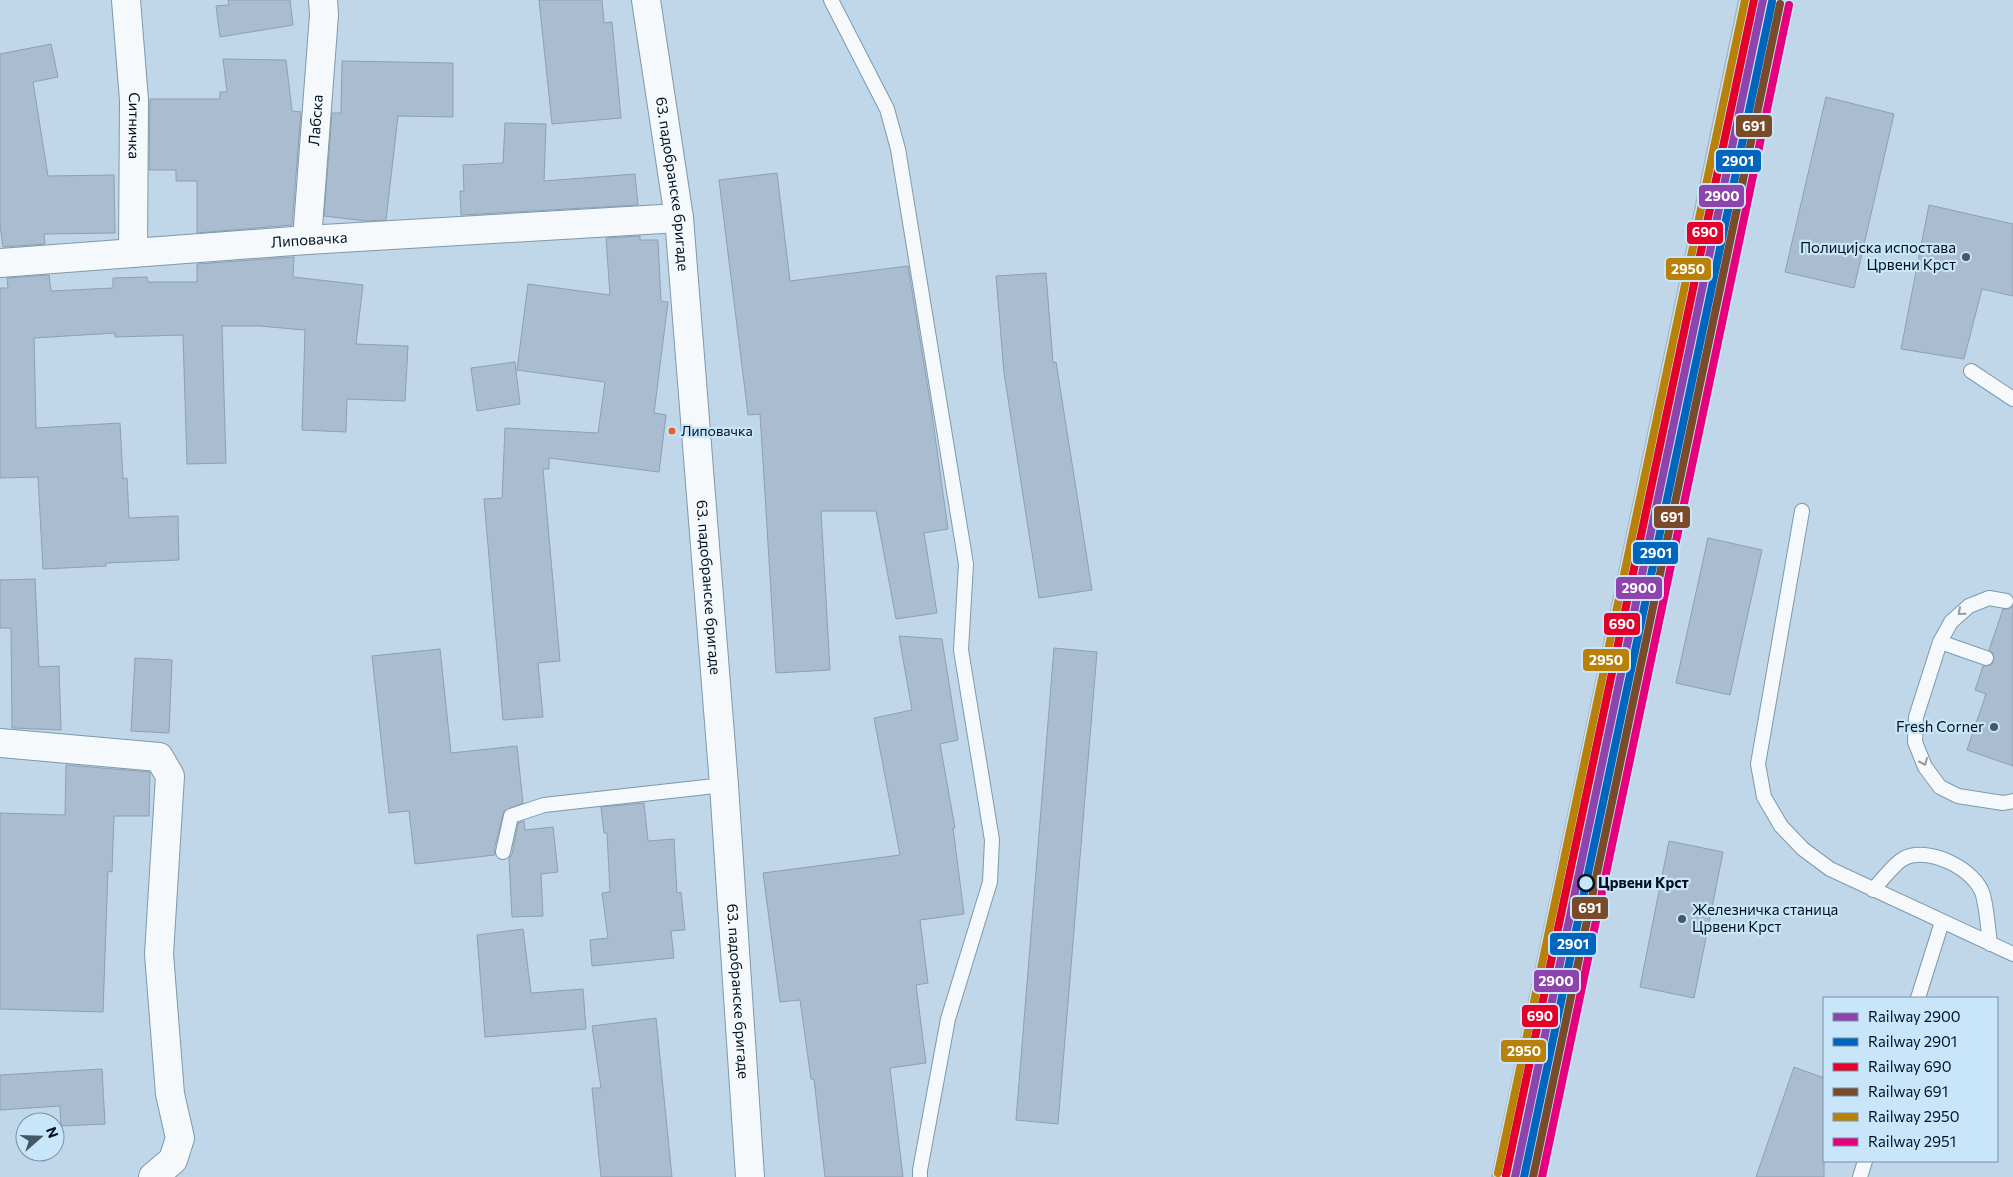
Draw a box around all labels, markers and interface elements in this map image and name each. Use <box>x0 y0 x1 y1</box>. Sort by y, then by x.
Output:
street label: Ситничка <box>125 91 144 159</box>
street label: Лабска <box>304 94 326 147</box>
street label: 63. падобранске бригаде <box>653 96 693 272</box>
line badge: 691 <box>1735 114 1773 138</box>
text: 691 <box>1742 117 1766 134</box>
line badge: 2901 <box>1715 149 1762 173</box>
text: 2901 <box>1722 152 1754 169</box>
line badge: 2900 <box>1698 184 1745 208</box>
text: 2900 <box>1704 187 1740 204</box>
line badge: 690 <box>1686 221 1724 245</box>
text: 690 <box>1692 223 1718 240</box>
street label: Липовачка <box>270 228 348 251</box>
place label: Полицијска испостава Црвени Крст <box>1800 238 1956 273</box>
marker: Полицијска испостава Црвени Крст <box>1960 251 1972 263</box>
line badge: 2950 <box>1665 257 1712 281</box>
text: 2950 <box>1671 260 1705 277</box>
place label: Липовачка <box>681 422 753 439</box>
marker: Липовачка <box>667 426 677 436</box>
street label: 63. падобранске бригаде <box>693 499 725 676</box>
line badge: 691 <box>1653 505 1691 529</box>
text: 691 <box>1660 508 1684 525</box>
line badge: 2901 <box>1632 541 1679 565</box>
text: 2901 <box>1640 544 1672 561</box>
line badge: 2900 <box>1615 576 1663 600</box>
text: 2900 <box>1621 579 1657 596</box>
one-way arrow <box>1958 607 1967 616</box>
line badge: 690 <box>1603 612 1641 636</box>
text: 690 <box>1609 615 1635 632</box>
line badge: 2950 <box>1582 648 1630 672</box>
text: 2950 <box>1589 651 1623 668</box>
place label: Fresh Corner <box>1896 717 1984 735</box>
marker: Fresh Corner <box>1988 721 2000 733</box>
one-way arrow <box>1917 757 1928 766</box>
place label: Црвени Крст <box>1598 873 1689 891</box>
marker: Црвени Крст <box>1577 874 1595 892</box>
line badge: 691 <box>1571 896 1609 920</box>
text: 691 <box>1578 899 1602 916</box>
place label: Железничка станица Црвени Крст <box>1692 900 1838 935</box>
street label: 63. падобранске бригаде <box>724 903 753 1079</box>
marker: Железничка станица Црвени Крст <box>1676 913 1688 925</box>
line badge: 2901 <box>1549 932 1597 956</box>
text: 2901 <box>1557 935 1589 952</box>
line badge: 2900 <box>1533 969 1580 993</box>
text: 2900 <box>1538 972 1574 989</box>
legend <box>1823 997 1998 1162</box>
line badge: 690 <box>1521 1004 1559 1028</box>
text: 690 <box>1527 1007 1553 1024</box>
text: Railway 2900 <box>1868 1007 1961 1025</box>
text: Railway 2901 <box>1868 1032 1957 1050</box>
line badge: 2950 <box>1500 1039 1547 1063</box>
text: 2950 <box>1507 1042 1541 1059</box>
text: Railway 690 <box>1868 1057 1952 1075</box>
text: Railway 691 <box>1868 1082 1948 1100</box>
text: Railway 2950 <box>1868 1107 1959 1125</box>
north arrow <box>15 1112 65 1162</box>
text: N <box>43 1125 62 1140</box>
text: Railway 2951 <box>1868 1132 1956 1150</box>

